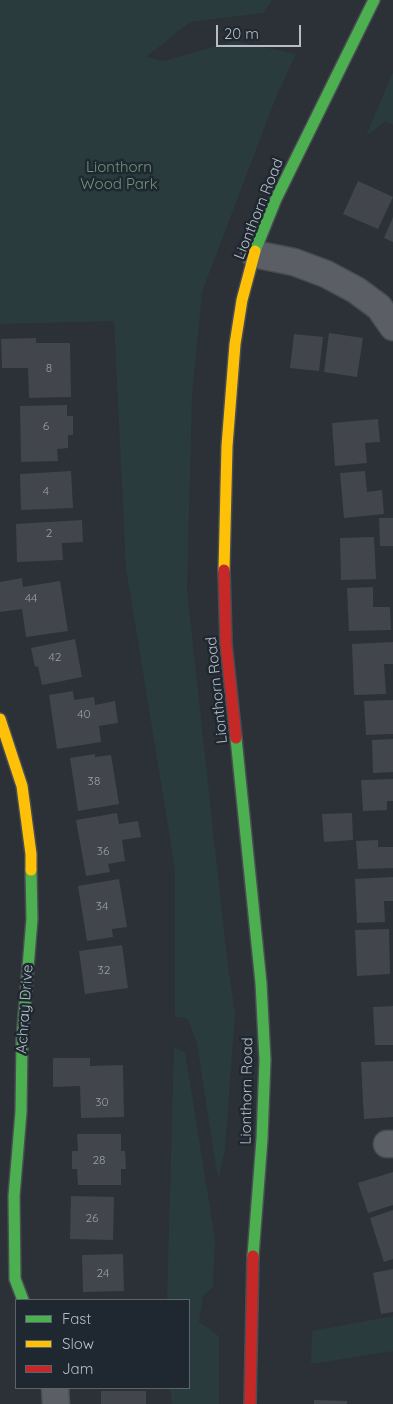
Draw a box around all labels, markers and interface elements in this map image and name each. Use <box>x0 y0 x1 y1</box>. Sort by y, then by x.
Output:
scale bar <box>218 15 303 47</box>
text: 20 m <box>224 24 259 43</box>
street label: Lionthorn Road <box>231 156 287 262</box>
park label: Lionthorn Wood Park <box>80 158 158 193</box>
house number: 8 <box>46 361 52 375</box>
house number: 6 <box>43 419 49 433</box>
house number: 4 <box>43 484 49 498</box>
house number: 2 <box>46 526 52 540</box>
house number: 44 <box>25 591 37 605</box>
street label: Lionthorn Road <box>202 636 232 744</box>
house number: 42 <box>49 650 61 664</box>
house number: 40 <box>77 707 91 721</box>
house number: 38 <box>88 774 100 788</box>
house number: 36 <box>97 844 109 858</box>
house number: 34 <box>96 899 108 913</box>
house number: 32 <box>98 963 110 977</box>
street label: Achray Drive <box>13 964 37 1054</box>
street label: Lionthorn Road <box>237 1037 257 1145</box>
house number: 30 <box>95 1095 109 1109</box>
house number: 28 <box>92 1153 106 1167</box>
house number: 26 <box>85 1211 99 1225</box>
house number: 24 <box>97 1266 109 1280</box>
legend <box>15 1299 190 1389</box>
text: Fast <box>62 1309 91 1328</box>
text: Slow <box>62 1334 94 1353</box>
text: Jam <box>62 1359 93 1378</box>

